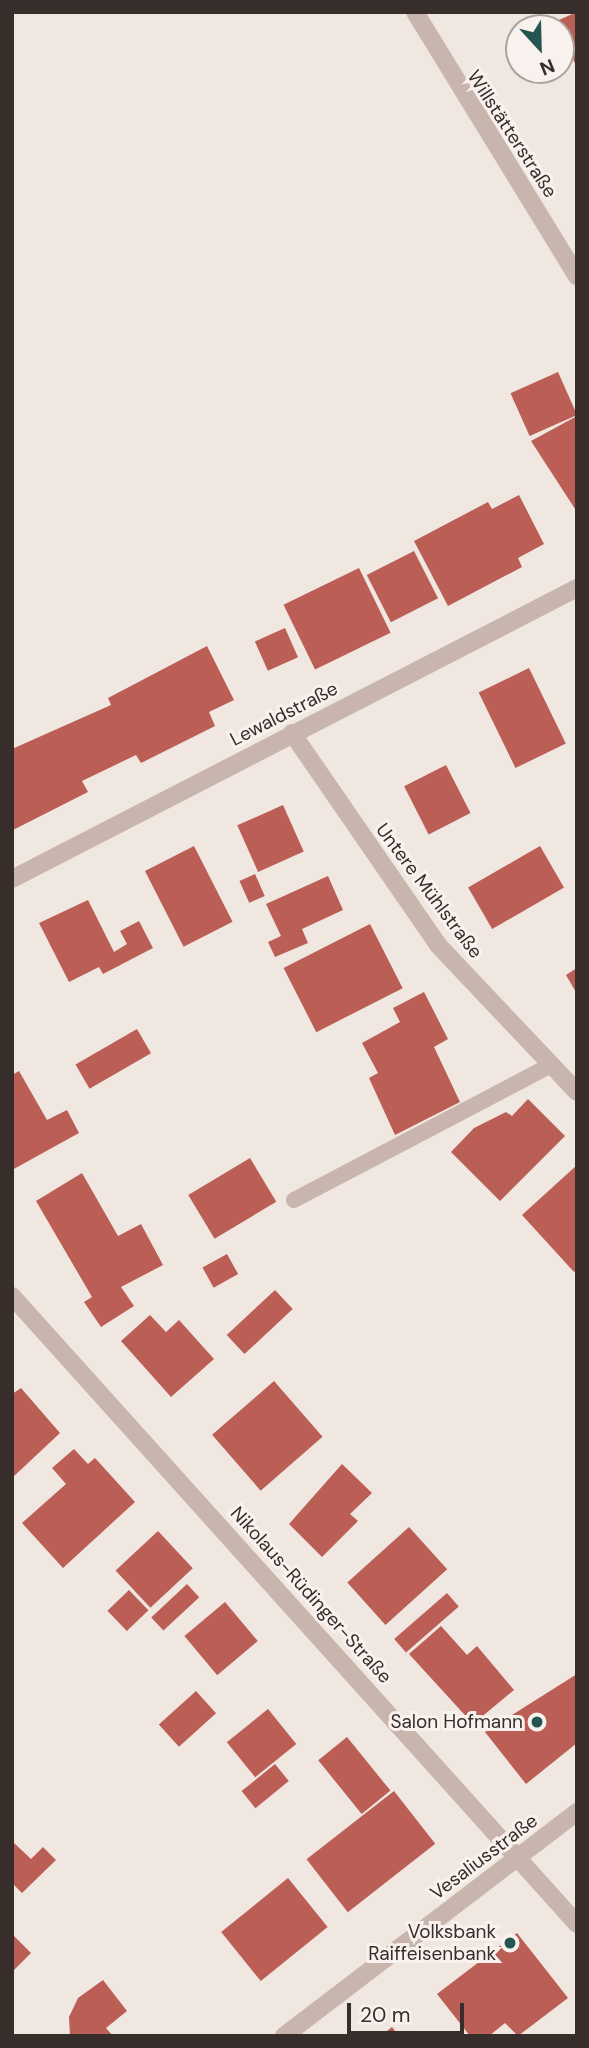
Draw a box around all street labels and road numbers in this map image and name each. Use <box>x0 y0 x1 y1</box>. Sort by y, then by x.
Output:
street label: Willstätterstraße <box>462 66 562 202</box>
street label: Lewaldstraße <box>226 677 342 751</box>
street label: Untere Mühlstraße <box>371 819 487 963</box>
street label: Nikolaus-Rüdinger-Straße <box>226 1502 396 1688</box>
street label: Vesaliusstraße <box>426 1809 542 1905</box>

